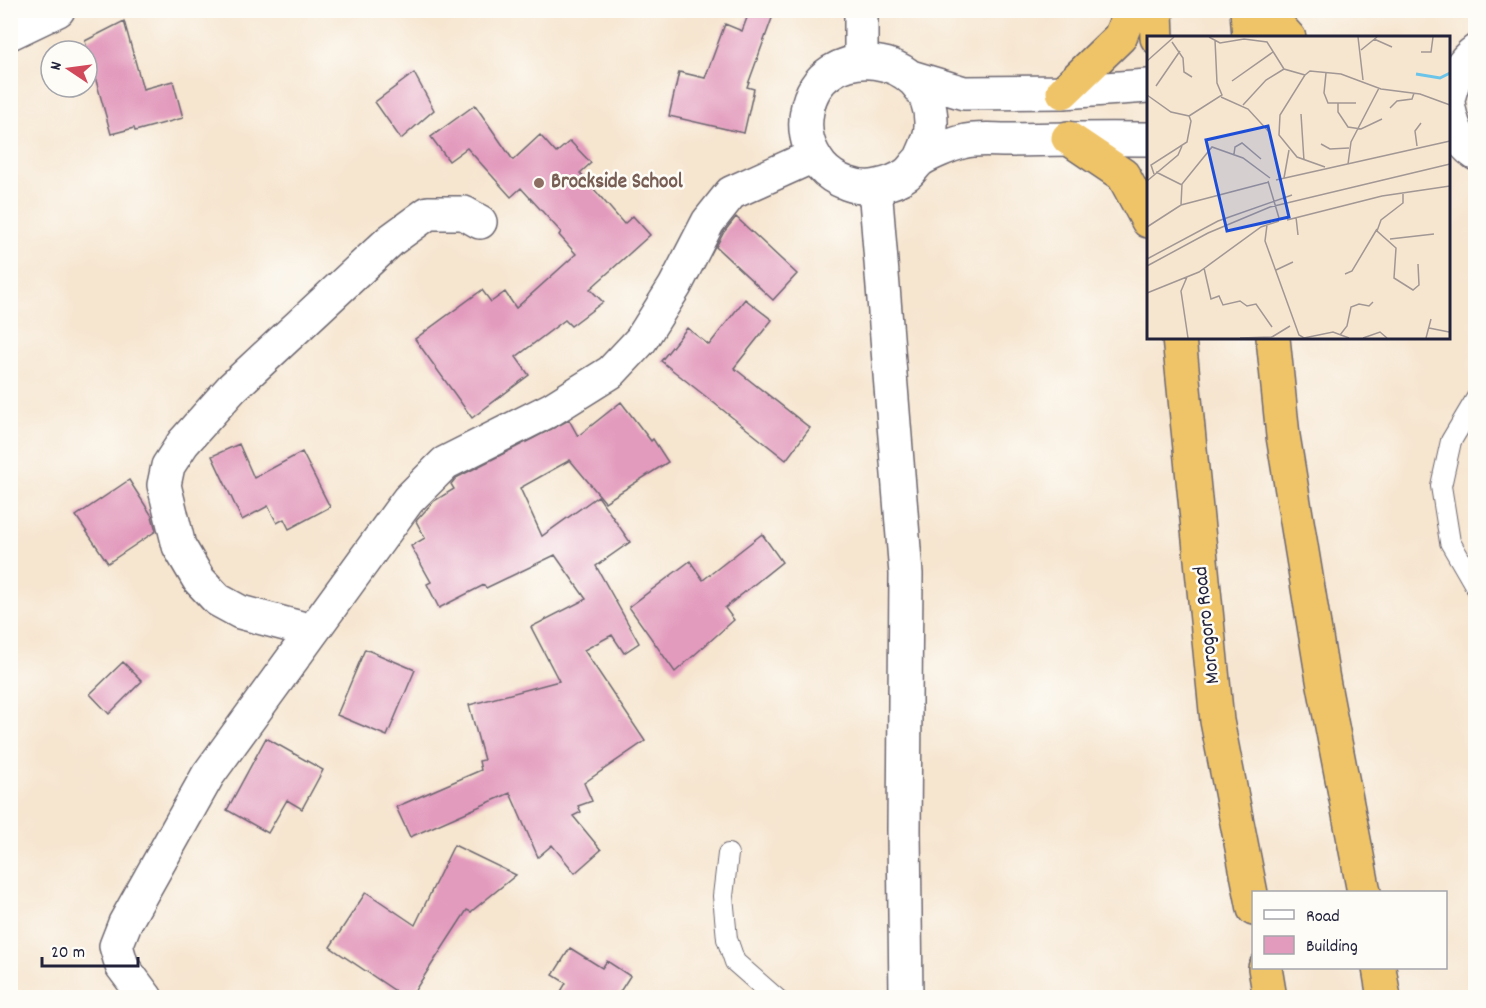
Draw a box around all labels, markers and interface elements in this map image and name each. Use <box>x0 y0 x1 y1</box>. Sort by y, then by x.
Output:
inset map <box>1147 36 1450 339</box>
north arrow <box>39 39 99 99</box>
text: N <box>45 60 69 73</box>
place label: Brockside School <box>551 168 684 198</box>
marker: Brockside School <box>532 176 546 190</box>
street label: Morogoro Road <box>1187 564 1229 686</box>
legend <box>1252 891 1447 969</box>
text: Road <box>1306 905 1340 930</box>
scale bar <box>42 930 138 968</box>
text: Building <box>1306 935 1358 960</box>
text: 20 m <box>51 941 85 966</box>

